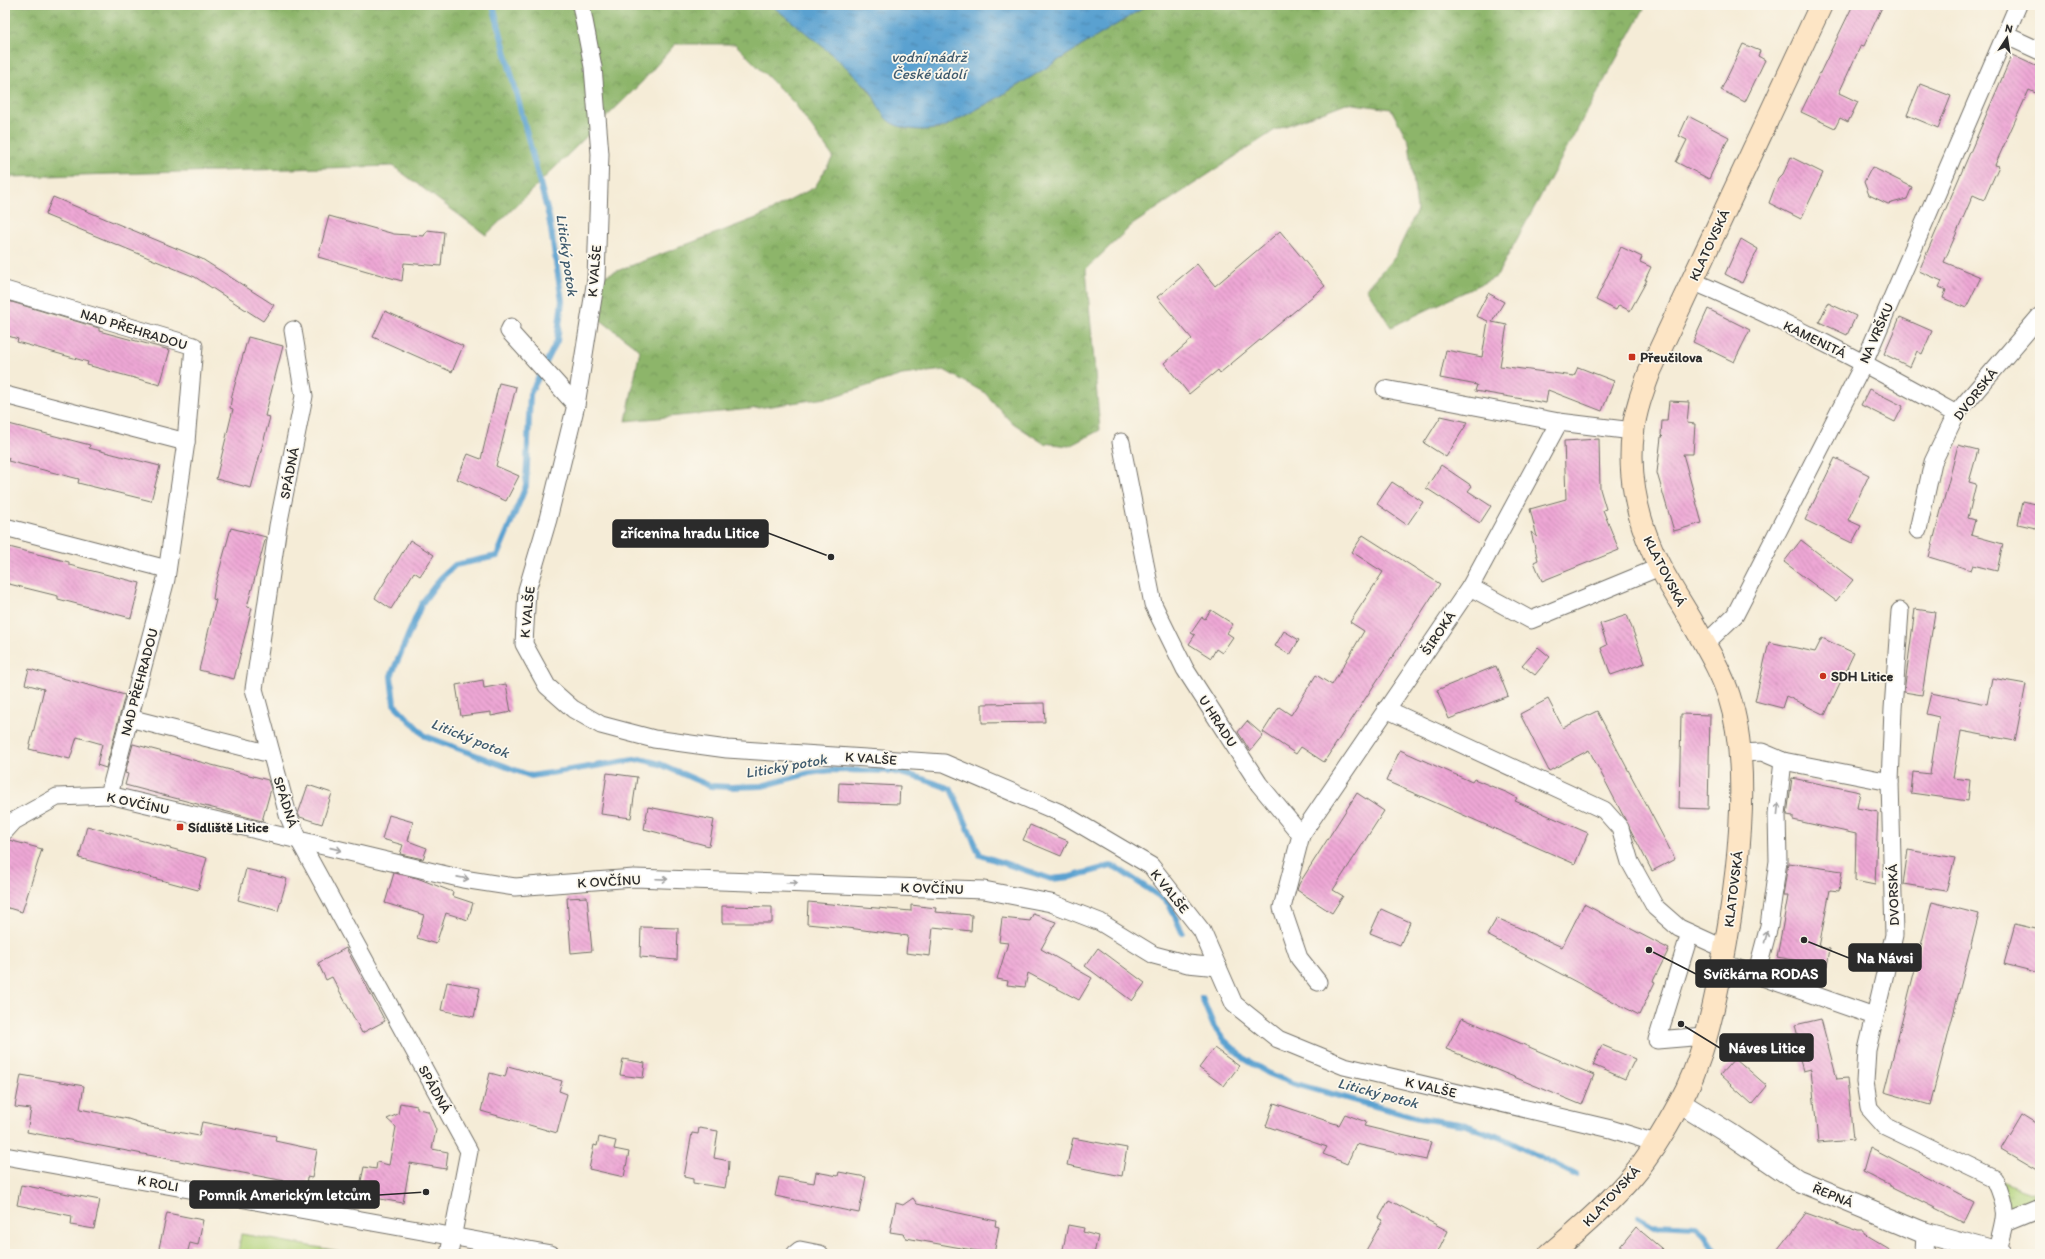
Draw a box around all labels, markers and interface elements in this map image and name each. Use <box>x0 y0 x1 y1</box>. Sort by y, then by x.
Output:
north arrow <box>1987 18 2027 58</box>
text: N <box>2004 22 2014 36</box>
water label: vodní nádrž České údolí <box>891 48 969 83</box>
street label: KLATOVSKÁ <box>1685 207 1733 284</box>
water label: Litický potok <box>552 213 582 298</box>
street label: K VALŠE <box>584 244 605 298</box>
street label: NA VRŠKU <box>1856 300 1897 366</box>
street label: NAD PŘEHRADOU <box>78 305 189 354</box>
street label: KAMENITÁ <box>1781 317 1849 362</box>
place label: Přeučilova <box>1640 349 1703 366</box>
marker: Přeučilova <box>1627 352 1637 362</box>
street label: DVORSKÁ <box>1950 365 2001 424</box>
street label: SPÁDNÁ <box>276 446 303 500</box>
callout: zřícenina hradu Litice <box>613 520 768 547</box>
text: zřícenina hradu Litice <box>621 524 760 542</box>
street label: KLATOVSKÁ <box>1640 533 1690 609</box>
street label: K VALŠE <box>516 585 539 639</box>
street label: ŠIROKÁ <box>1418 608 1459 659</box>
street label: NAD PŘEHRADOU <box>117 626 162 738</box>
place label: SDH Litice <box>1831 668 1893 685</box>
marker: SDH Litice <box>1818 671 1828 681</box>
street label: U HRADU <box>1195 692 1241 750</box>
water label: Litický potok <box>428 714 513 762</box>
street label: K VALŠE <box>844 748 898 769</box>
water label: Litický potok <box>744 750 829 782</box>
street label: SPÁDNÁ <box>269 775 302 830</box>
street label: K OVČÍNU <box>105 789 171 818</box>
one-way arrow <box>1774 802 1781 815</box>
place label: Sídliště Litice <box>188 819 269 836</box>
marker: Sídliště Litice <box>175 822 185 832</box>
one-way arrow <box>330 845 343 853</box>
street label: KLATOVSKÁ <box>1720 850 1747 928</box>
street label: DVORSKÁ <box>1884 864 1903 926</box>
street label: K VALŠE <box>1147 866 1193 917</box>
street label: K OVČÍNU <box>577 871 641 892</box>
one-way arrow <box>456 875 469 883</box>
one-way arrow <box>655 875 668 883</box>
street label: K OVČÍNU <box>900 879 964 898</box>
one-way arrow <box>785 880 798 887</box>
one-way arrow <box>1763 931 1770 944</box>
callout: Na Návsi <box>1849 944 1921 971</box>
text: Na Návsi <box>1857 949 1913 967</box>
callout: Svíčkárna RODAS <box>1696 960 1826 987</box>
text: Svíčkárna RODAS <box>1704 965 1819 983</box>
callout: Náves Litice <box>1720 1034 1813 1061</box>
text: Náves Litice <box>1728 1039 1806 1057</box>
street label: SPÁDNÁ <box>414 1062 455 1116</box>
street label: K VALŠE <box>1404 1073 1458 1102</box>
water label: Litický potok <box>1336 1074 1421 1113</box>
street label: KLATOVSKÁ <box>1579 1162 1644 1230</box>
street label: K ROLI <box>136 1172 180 1195</box>
street label: ŘEPNÁ <box>1810 1180 1856 1211</box>
callout: Pomník Americkým letcům <box>190 1181 379 1208</box>
text: Pomník Americkým letcům <box>199 1186 372 1205</box>

